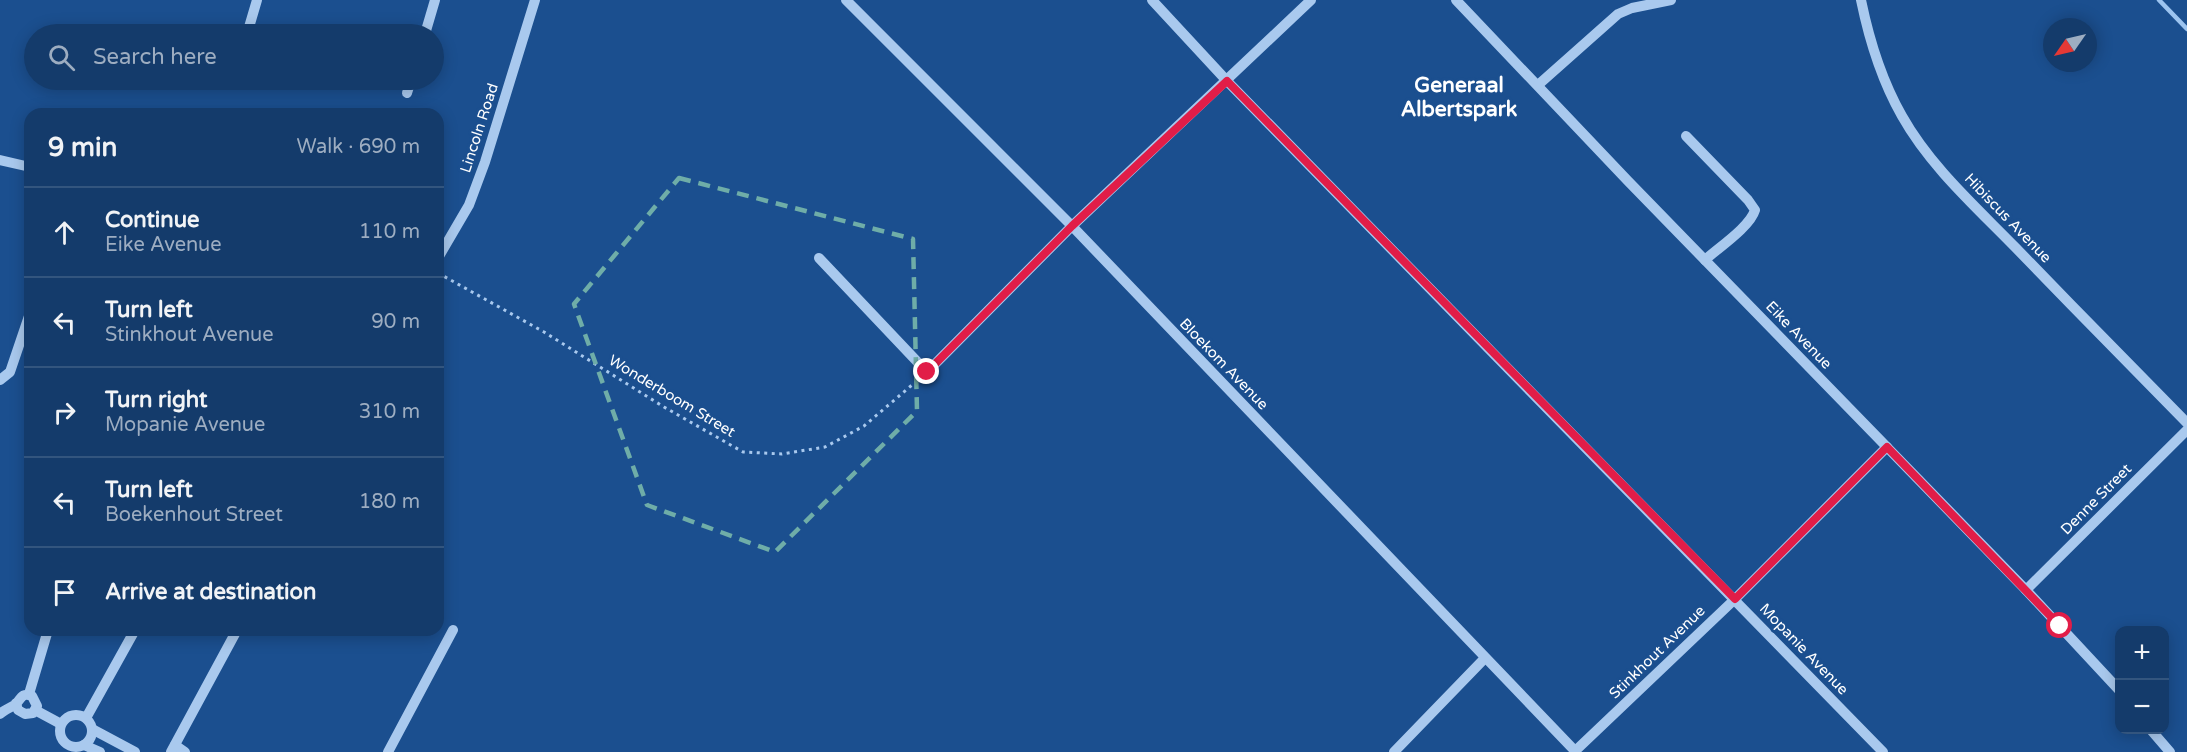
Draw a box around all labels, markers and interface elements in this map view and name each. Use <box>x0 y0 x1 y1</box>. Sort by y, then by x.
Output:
north arrow <box>2043 18 2097 72</box>
search box <box>24 24 444 90</box>
icon: search <box>45 41 78 74</box>
text: Search here <box>93 44 217 70</box>
district label: Generaal Albertspark <box>1401 73 1518 122</box>
street label: Lincoln Road <box>456 81 502 175</box>
text: 9 min <box>48 132 117 163</box>
text: Walk · 690 m <box>297 135 420 159</box>
street label: Hibiscus Avenue <box>1961 170 2055 266</box>
text: Continue <box>105 207 200 233</box>
icon: ahead <box>48 216 81 249</box>
text: 110 m <box>359 220 420 244</box>
text: Eike Avenue <box>105 233 222 257</box>
text: Turn left <box>105 297 193 323</box>
street label: Eike Avenue <box>1762 297 1836 373</box>
icon: left <box>48 306 81 339</box>
text: 90 m <box>371 310 420 334</box>
street label: Bloekom Avenue <box>1176 315 1272 413</box>
text: Stinkhout Avenue <box>105 323 274 347</box>
street label: Wonderboom Street <box>605 351 739 441</box>
route end <box>913 358 939 384</box>
text: Turn right <box>105 387 207 413</box>
icon: right <box>48 396 81 429</box>
text: 310 m <box>359 400 420 424</box>
text: Mopanie Avenue <box>105 413 265 437</box>
street label: Denne Street <box>2057 460 2135 538</box>
text: Turn left <box>105 477 193 503</box>
icon: left <box>48 486 81 519</box>
text: 180 m <box>359 490 420 514</box>
text: Boekenhout Street <box>105 503 283 527</box>
icon: arrive <box>48 576 81 609</box>
text: Arrive at destination <box>105 579 316 605</box>
street label: Mopanie Avenue <box>1756 599 1852 699</box>
street label: Stinkhout Avenue <box>1605 602 1709 702</box>
route start <box>2046 612 2072 638</box>
map controls <box>2115 626 2169 734</box>
button: + <box>2115 626 2169 680</box>
button: − <box>2115 680 2169 734</box>

